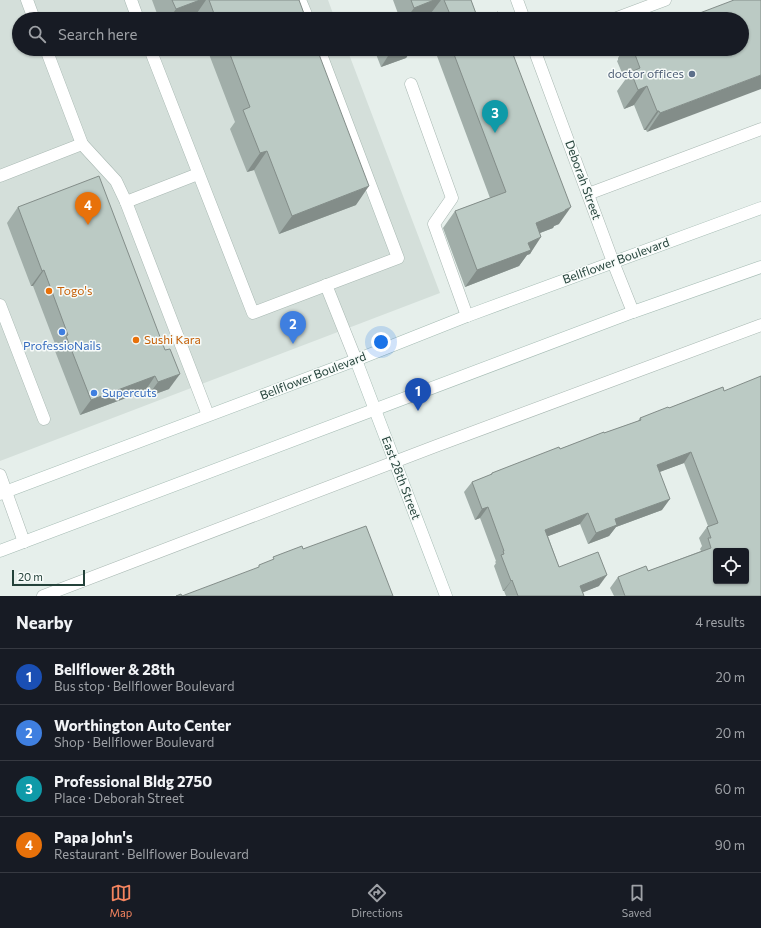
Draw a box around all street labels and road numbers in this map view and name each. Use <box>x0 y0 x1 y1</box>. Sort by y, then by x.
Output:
street label: Deborah Street <box>563 138 605 221</box>
street label: Bellflower Boulevard <box>560 234 671 286</box>
street label: Bellflower Boulevard <box>258 348 368 402</box>
street label: East 28th Street <box>380 434 424 521</box>

